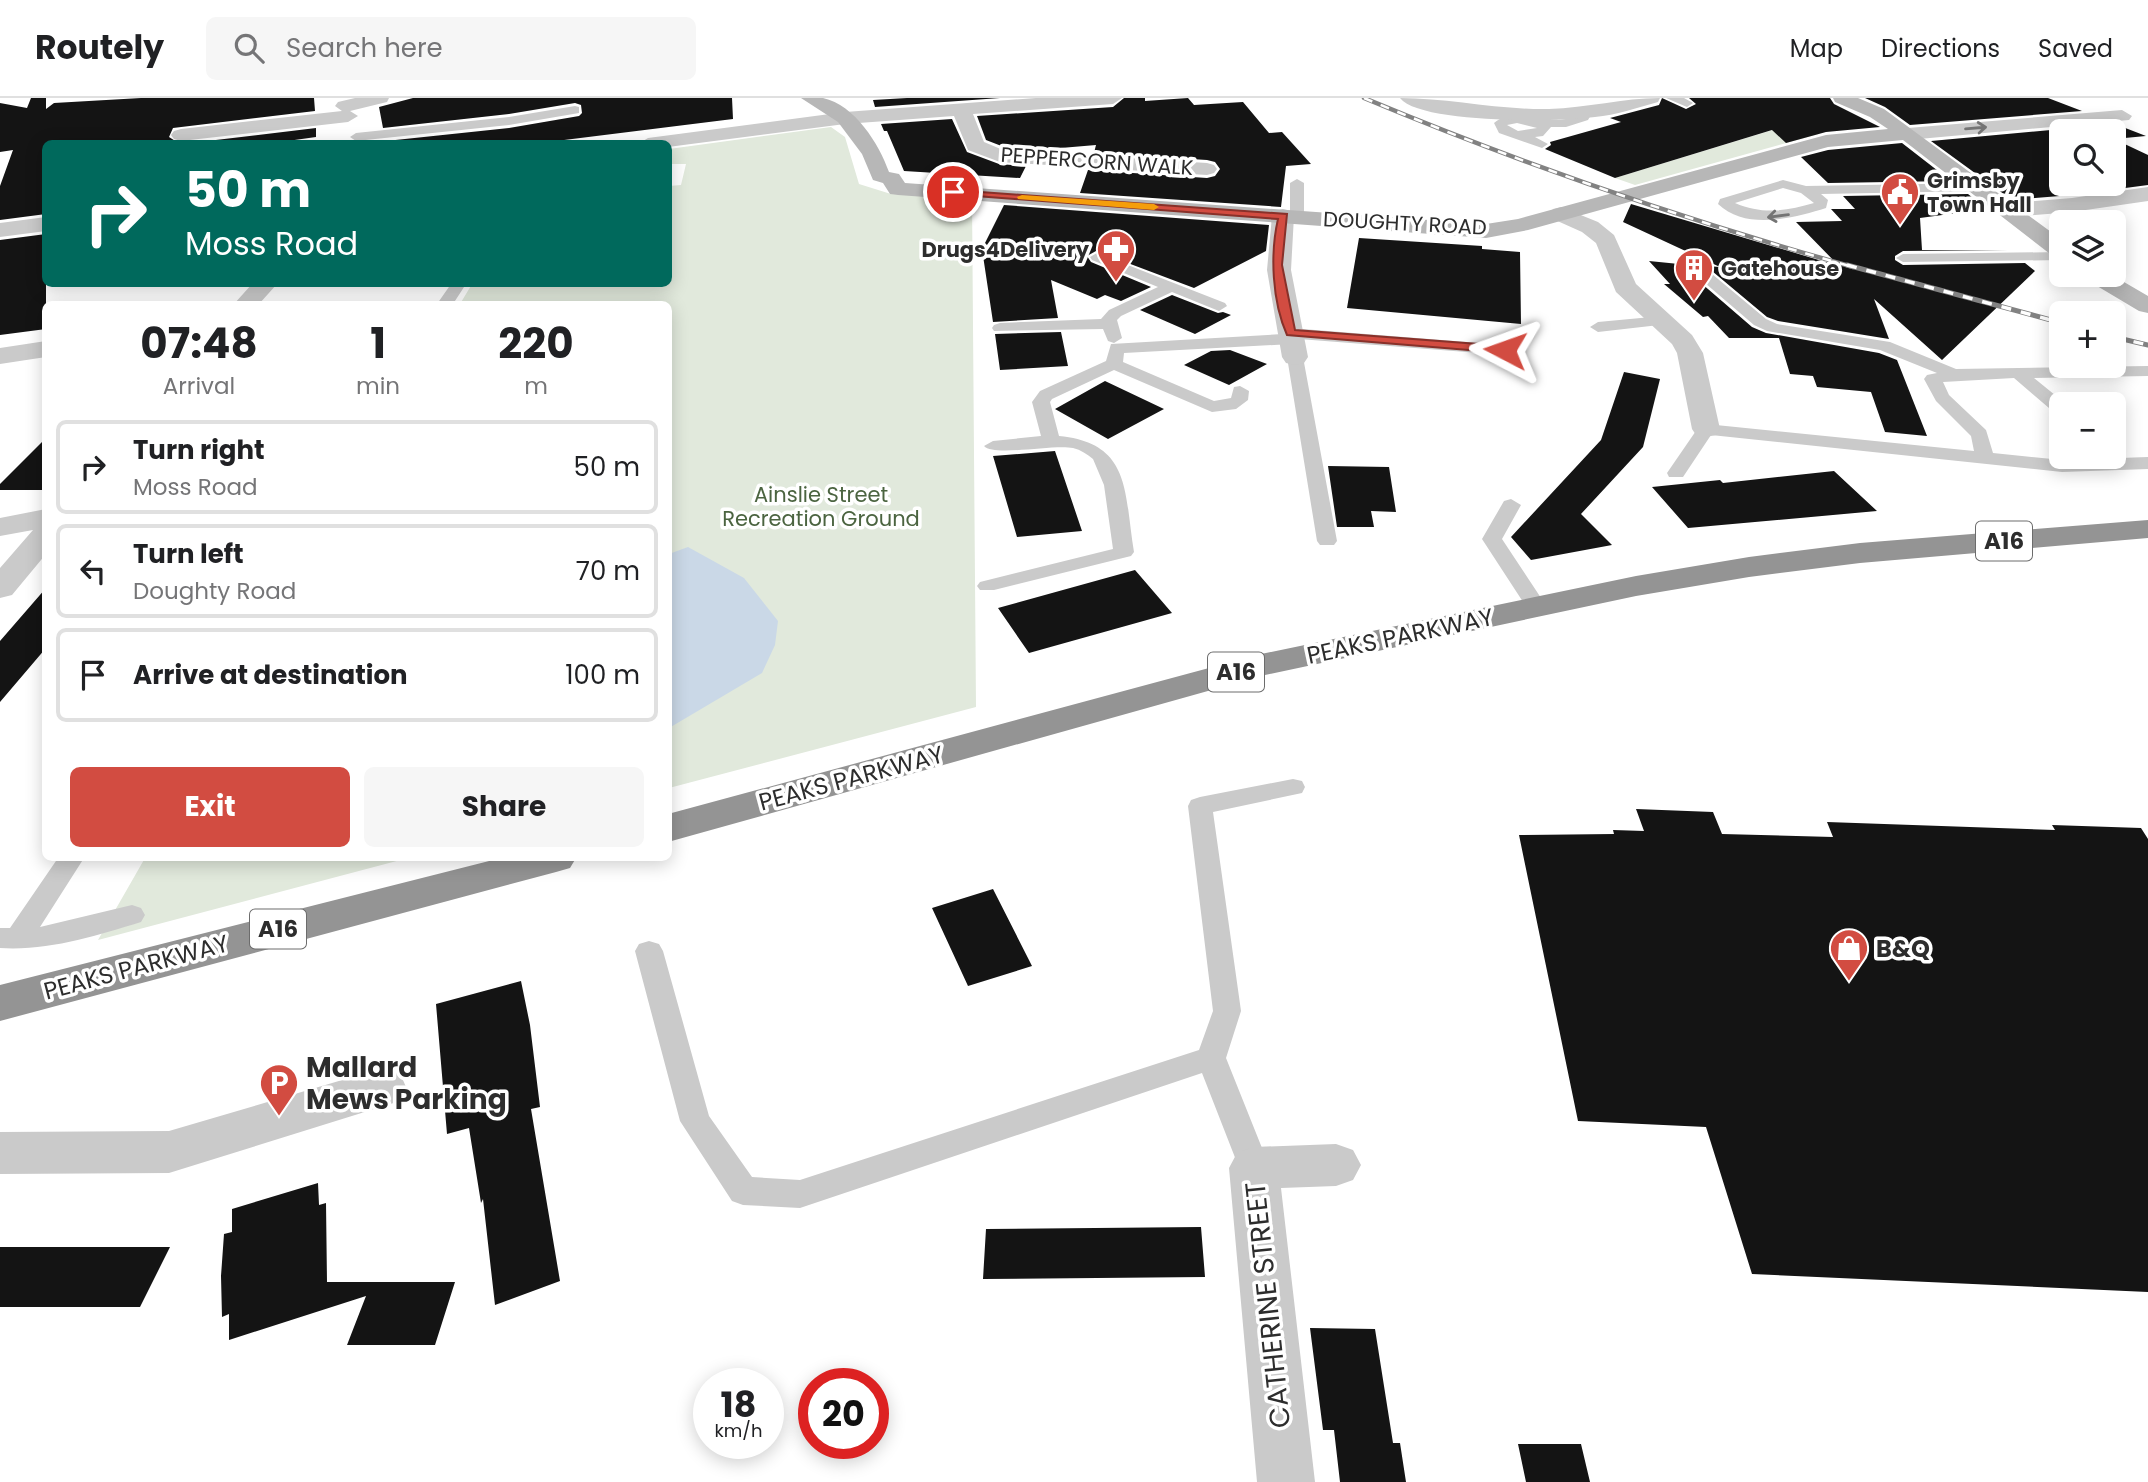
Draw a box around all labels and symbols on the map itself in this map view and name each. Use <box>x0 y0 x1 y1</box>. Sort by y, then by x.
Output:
one-way arrow <box>1965 122 1987 135</box>
street label: PEPPERCORN WALK <box>1000 140 1195 182</box>
pin <box>923 162 983 222</box>
place label: Grimsby Town Hall <box>1927 166 2032 219</box>
public building icon: Grimsby Town Hall <box>1879 171 1921 226</box>
street label: DOUGHTY ROAD <box>1322 204 1488 242</box>
one-way arrow <box>1767 210 1790 223</box>
pharmacy icon: Drugs4Delivery <box>1095 228 1137 283</box>
place label: Drugs4Delivery <box>921 235 1090 264</box>
building icon: Gatehouse <box>1673 247 1715 302</box>
place label: Gatehouse <box>1721 254 1839 283</box>
position arrow <box>1468 313 1542 387</box>
park label: Ainslie Street Recreation Ground <box>722 480 920 533</box>
road number: A16 <box>1976 522 2032 560</box>
street label: PEAKS PARKWAY <box>1304 600 1496 672</box>
road number: A16 <box>1208 652 1264 692</box>
street label: PEAKS PARKWAY <box>755 737 947 819</box>
road number: A16 <box>250 909 306 948</box>
street label: PEAKS PARKWAY <box>40 926 232 1008</box>
shop icon: B&Q <box>1828 927 1870 982</box>
place label: B&Q <box>1876 932 1930 965</box>
place label: Mallard Mews Parking <box>306 1048 507 1119</box>
parking icon: Mallard Mews Parking <box>258 1062 300 1117</box>
street label: CATHERINE STREET <box>1236 1180 1300 1430</box>
speed limit sign: 20 <box>798 1368 889 1459</box>

